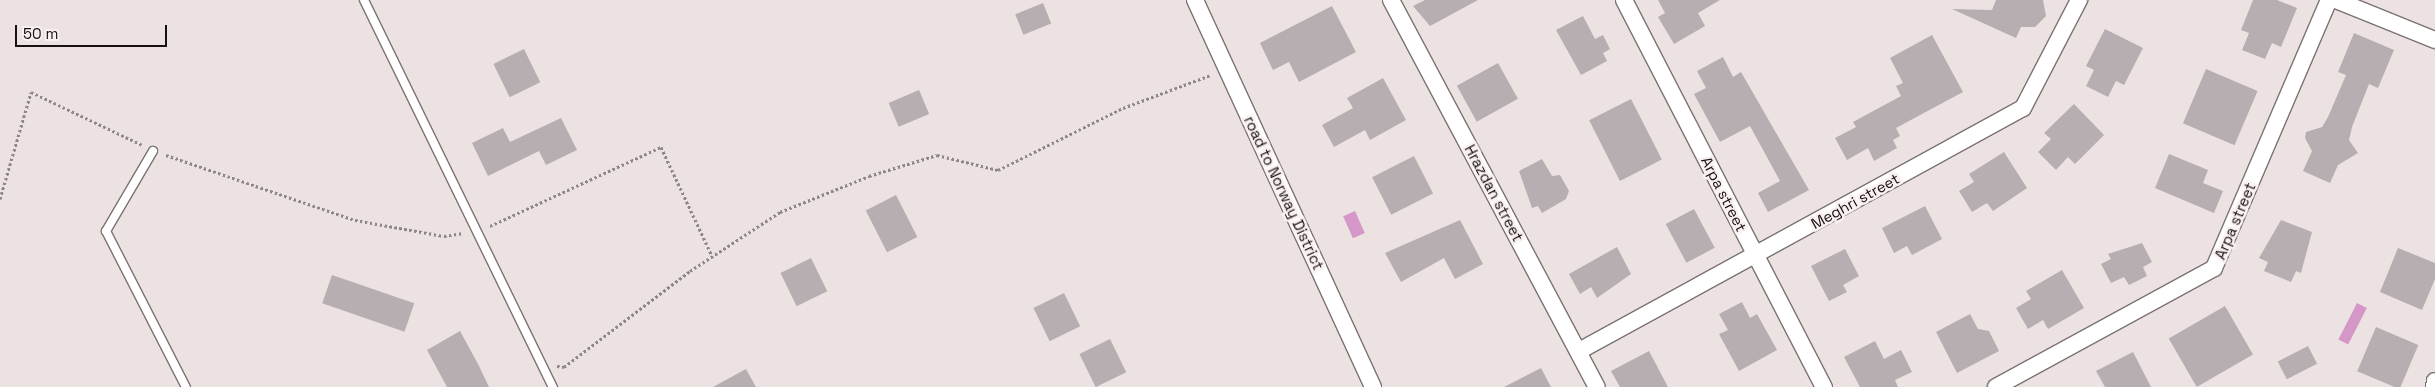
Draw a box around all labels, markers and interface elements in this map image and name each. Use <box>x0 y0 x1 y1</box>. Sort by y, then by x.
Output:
scale bar <box>18 15 170 47</box>
text: 50 m <box>23 24 58 43</box>
street label: road to Norway District <box>1240 113 1328 273</box>
street label: Hrazdan street <box>1461 141 1527 245</box>
street label: Arpa street <box>1697 154 1751 234</box>
street label: Meghri street <box>1808 169 1902 233</box>
street label: Arpa street <box>2211 180 2259 262</box>

